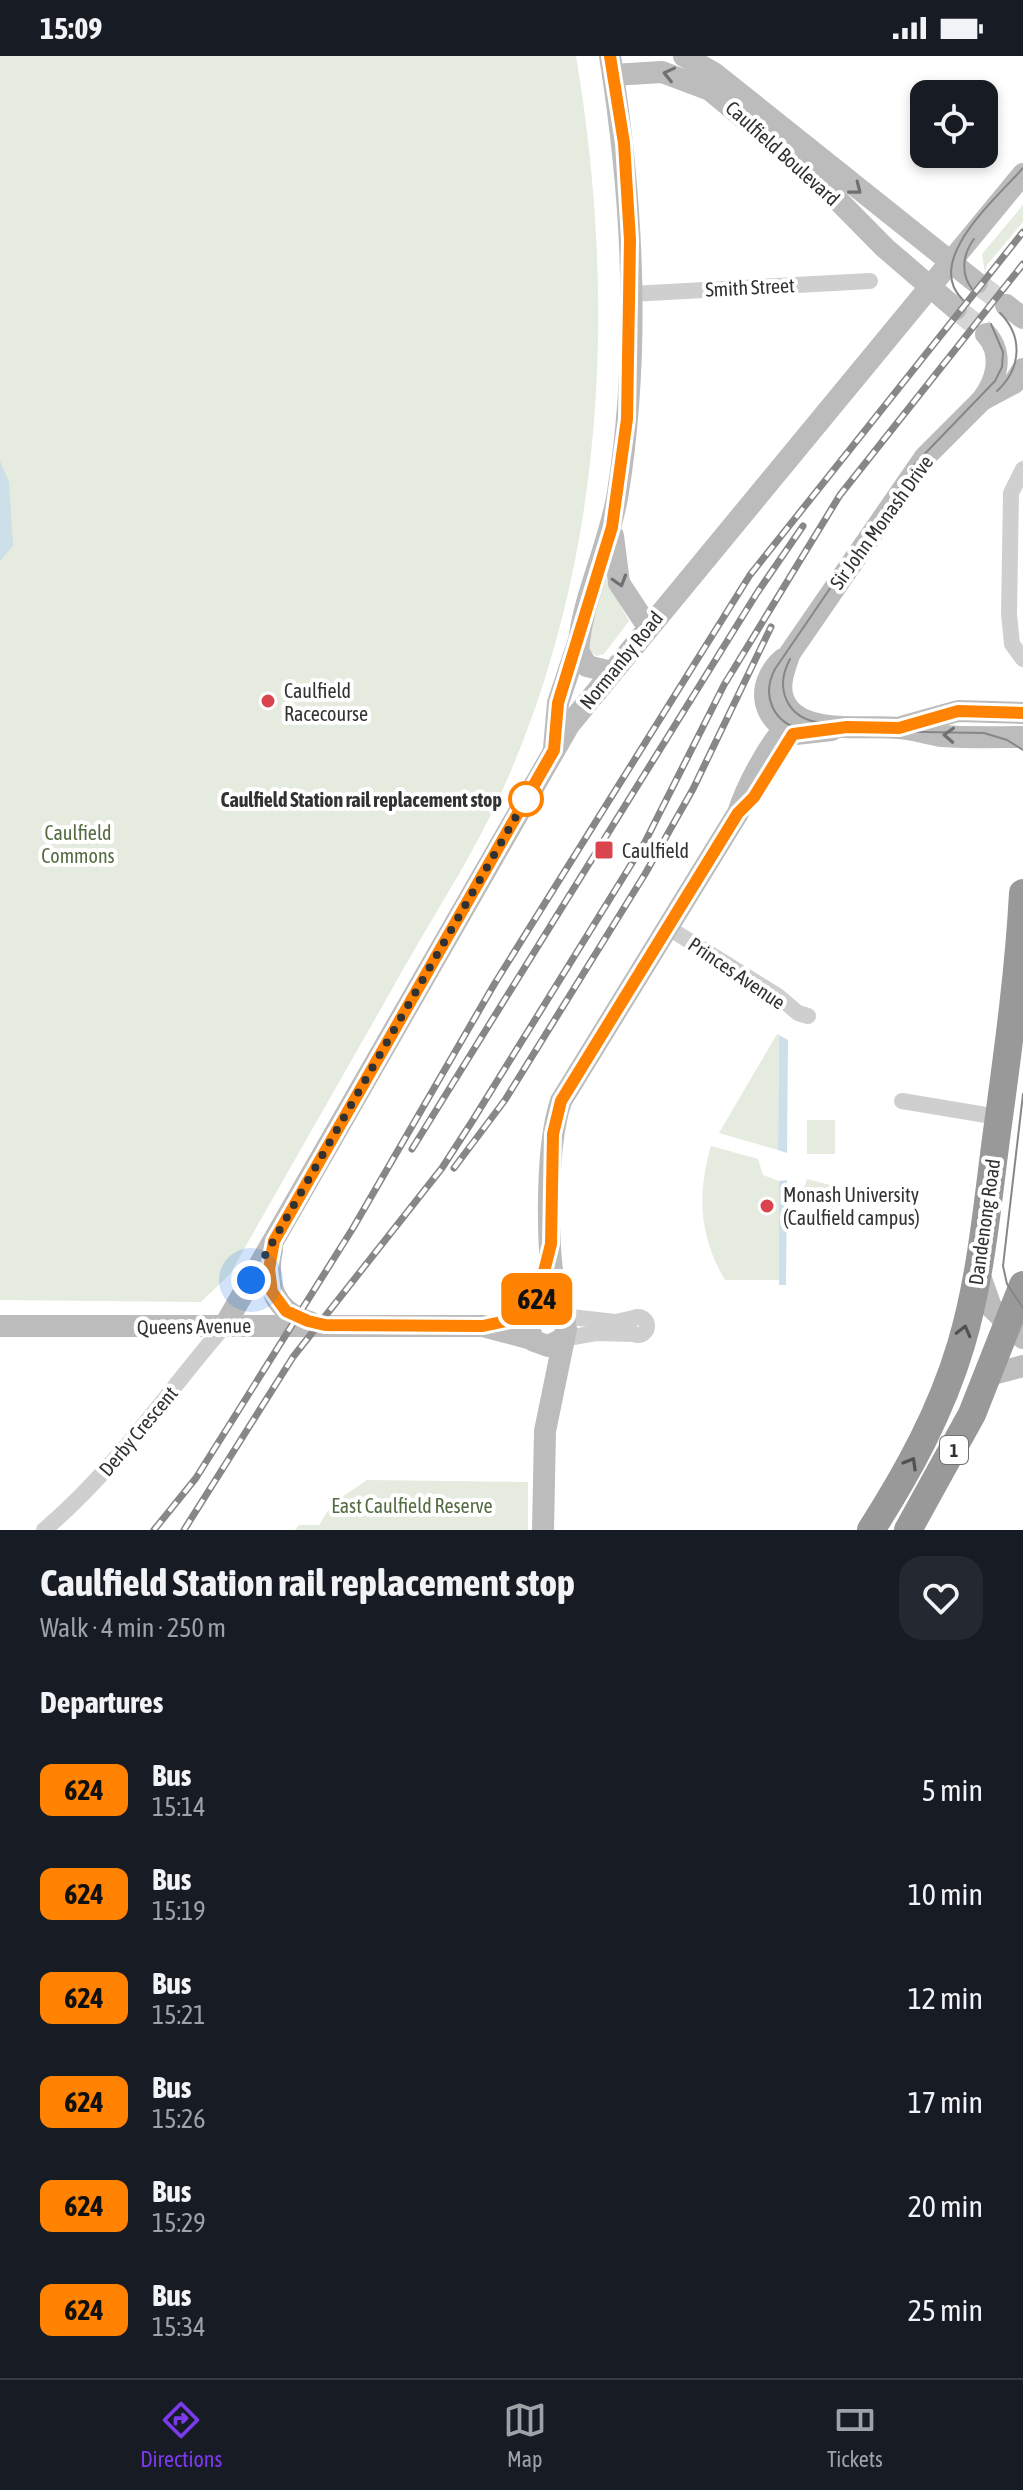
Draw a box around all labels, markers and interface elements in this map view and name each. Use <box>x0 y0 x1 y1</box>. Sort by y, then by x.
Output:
text: 15:09 <box>40 11 102 45</box>
one-way arrow <box>663 67 676 84</box>
map controls <box>910 80 998 168</box>
button: locate <box>910 80 998 168</box>
street label: Caulfield Boulevard <box>721 96 845 210</box>
one-way arrow <box>847 180 862 194</box>
street label: Smith Street <box>705 273 796 301</box>
street label: Sir John Monash Drive <box>825 451 937 593</box>
one-way arrow <box>611 574 627 587</box>
street label: Normanby Road <box>575 607 667 713</box>
place label: Caulfield Racecourse <box>284 679 368 725</box>
marker: Caulfield Racecourse <box>259 692 277 710</box>
one-way arrow <box>942 727 955 744</box>
marker: Caulfield Station rail replacement stop <box>509 782 543 816</box>
place label: Caulfield Station rail replacement stop <box>220 788 502 811</box>
park label: Caulfield Commons <box>41 821 115 867</box>
marker: Caulfield <box>593 839 615 861</box>
place label: Caulfield <box>622 839 689 862</box>
street label: Princes Avenue <box>684 932 790 1014</box>
street label: Dandenong Road <box>964 1157 1004 1287</box>
place label: Monash University (Caulfield campus) <box>783 1183 920 1229</box>
marker: Monash University (Caulfield campus) <box>758 1197 776 1215</box>
your location <box>231 1260 271 1300</box>
line badge: 624 <box>491 1273 583 1325</box>
text: 624 <box>517 1283 557 1315</box>
street label: Queens Avenue <box>137 1314 251 1338</box>
one-way arrow <box>955 1324 972 1338</box>
street label: Derby Crescent <box>94 1382 182 1480</box>
road number: 1 <box>940 1436 968 1464</box>
one-way arrow <box>901 1458 917 1472</box>
park label: East Caulfield Reserve <box>331 1494 493 1517</box>
button: heart <box>899 1556 983 1640</box>
text: Caulfield Station rail replacement stop <box>40 1561 575 1604</box>
text: Walk · 4 min · 250 m <box>40 1613 226 1643</box>
text: Departures <box>40 1685 163 1719</box>
text: Bus <box>152 1758 191 1792</box>
text: 5 min <box>922 1773 983 1807</box>
text: 624 <box>64 1774 104 1806</box>
text: 15:14 <box>152 1792 206 1822</box>
text: Bus <box>152 1862 191 1896</box>
text: 10 min <box>908 1877 983 1911</box>
text: 624 <box>64 1878 104 1910</box>
text: 15:19 <box>152 1896 206 1926</box>
text: Bus <box>152 1966 191 2000</box>
text: 12 min <box>908 1981 983 2015</box>
text: 624 <box>64 1982 104 2014</box>
text: 15:21 <box>152 2000 206 2030</box>
text: Bus <box>152 2070 191 2104</box>
text: 17 min <box>908 2085 983 2119</box>
text: 624 <box>64 2086 104 2118</box>
text: 15:26 <box>152 2104 206 2134</box>
text: Bus <box>152 2174 191 2208</box>
text: 20 min <box>908 2189 983 2223</box>
text: 624 <box>64 2190 104 2222</box>
text: 15:29 <box>152 2208 206 2238</box>
text: Bus <box>152 2278 191 2312</box>
text: 25 min <box>908 2293 983 2327</box>
text: 624 <box>64 2294 104 2326</box>
text: 15:34 <box>152 2312 206 2342</box>
tab: Directions <box>140 2398 222 2472</box>
tab: Map <box>503 2398 547 2472</box>
tab: Tickets <box>827 2398 883 2472</box>

